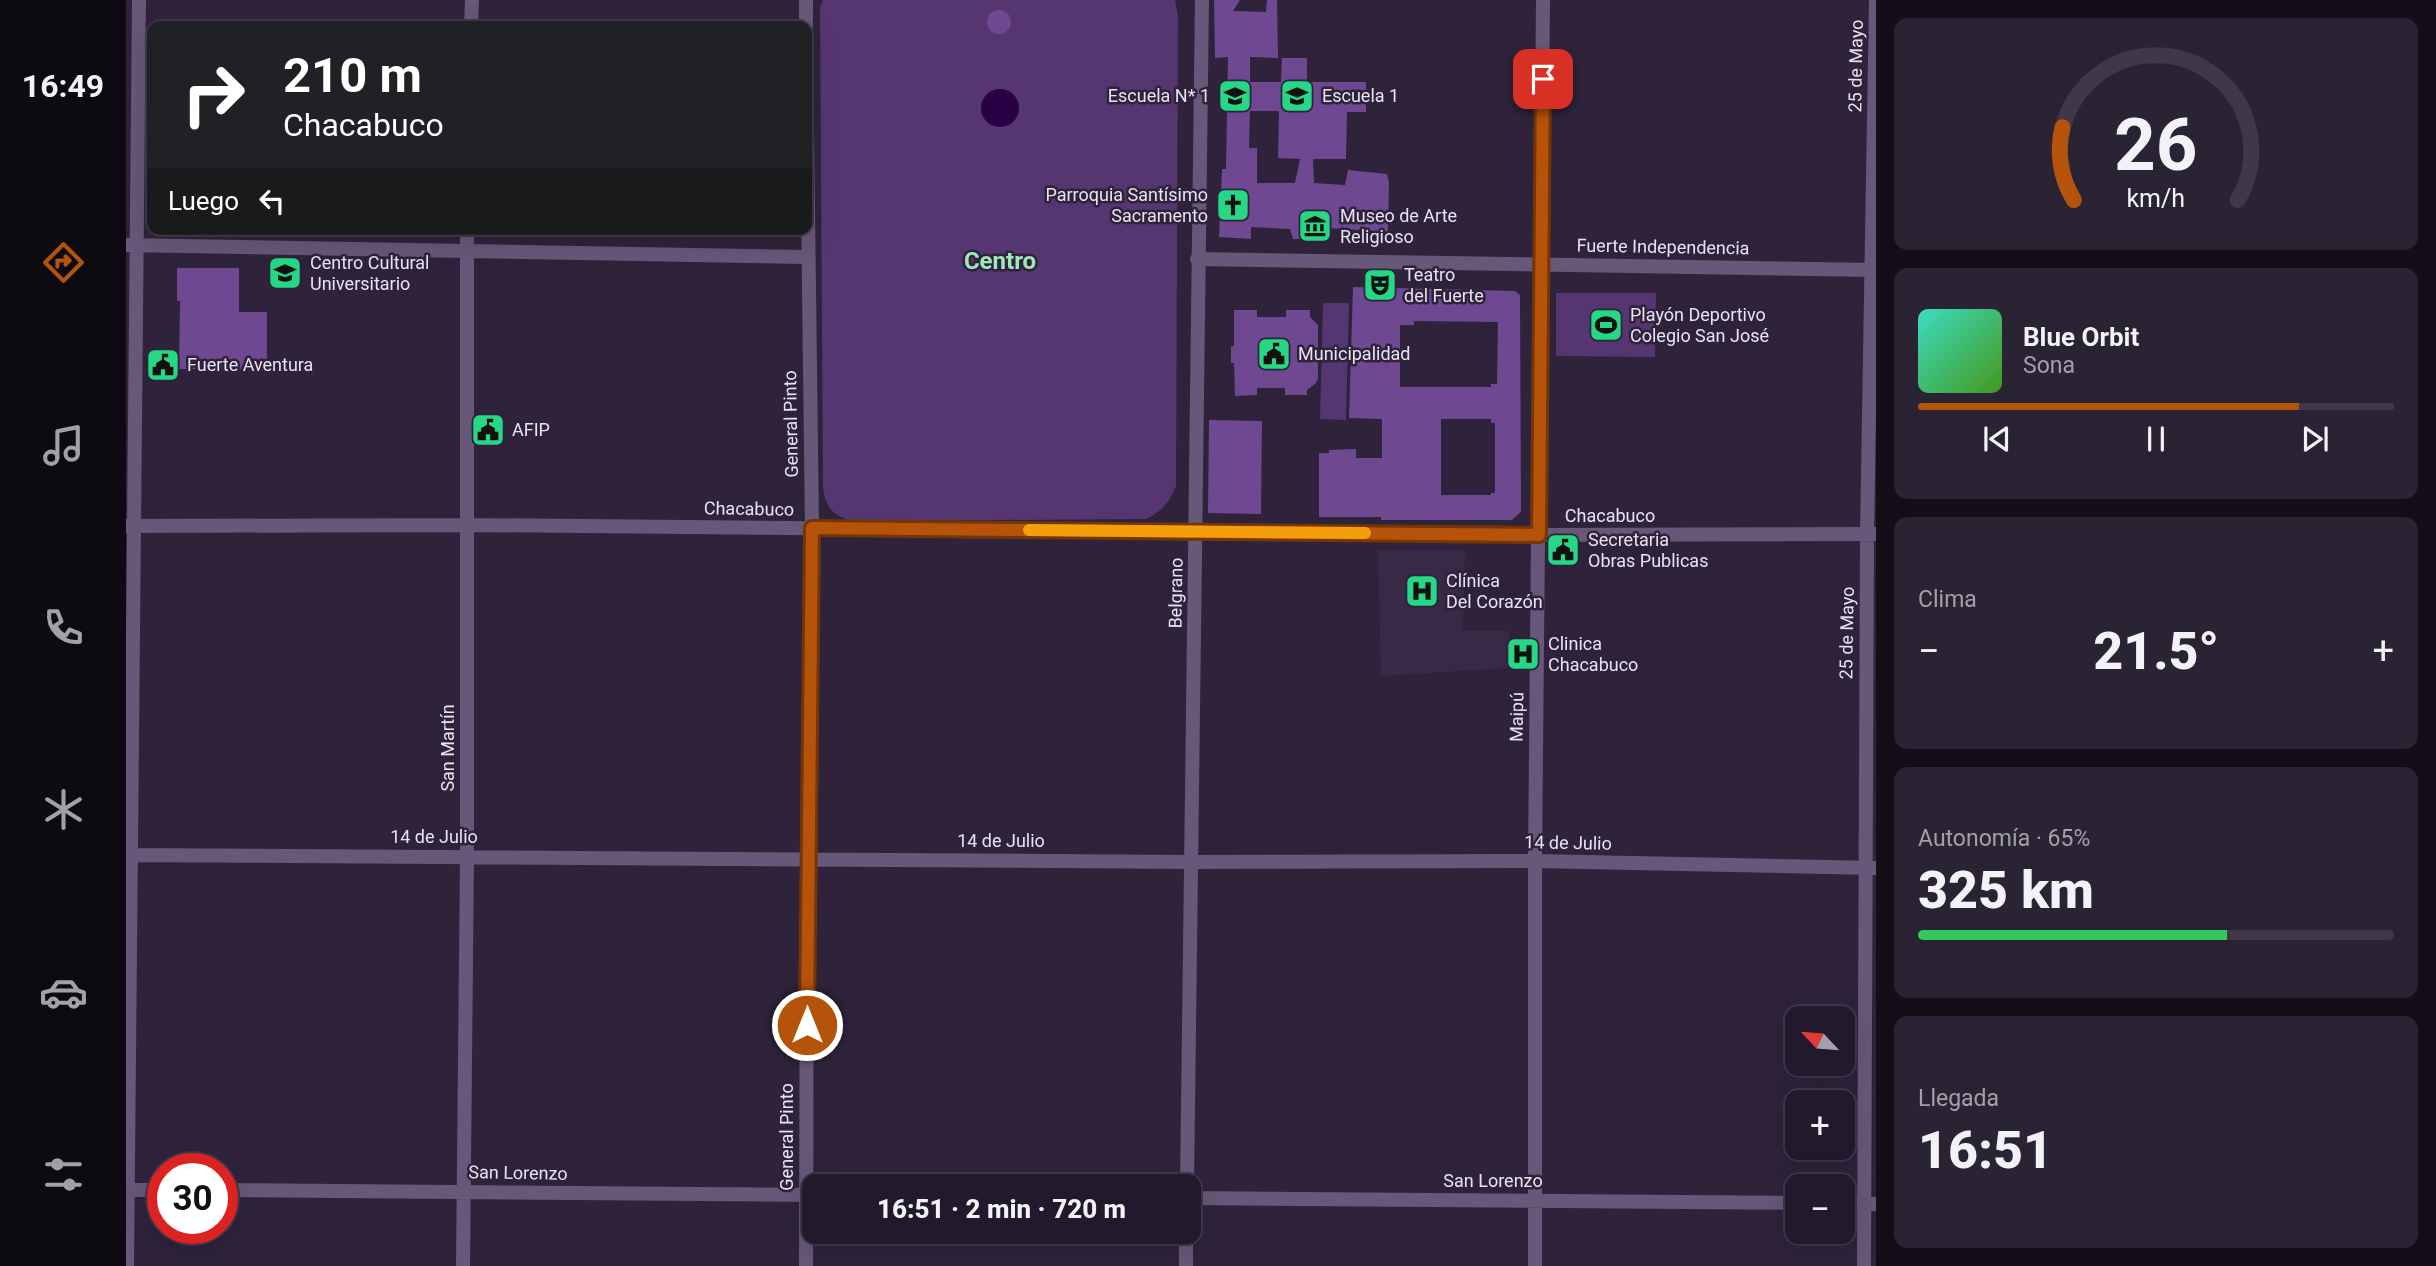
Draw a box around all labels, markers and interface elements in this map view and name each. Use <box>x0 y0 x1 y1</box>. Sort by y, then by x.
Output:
street label: 25 de Mayo <box>1844 19 1867 113</box>
text: 210 m <box>283 47 422 104</box>
icon: right <box>168 49 259 140</box>
pin <box>1513 49 1573 109</box>
icon: arrive <box>1524 60 1562 98</box>
text: 16:49 <box>22 67 104 105</box>
school or university icon: Escuela N* 1 <box>1216 77 1254 115</box>
school or university icon: Escuela 1 <box>1278 77 1316 115</box>
place label: Escuela N* 1 <box>1108 85 1210 106</box>
place label: Escuela 1 <box>1322 85 1399 106</box>
text: 26 <box>2114 102 2198 188</box>
text: Chacabuco <box>283 106 444 144</box>
icon: left <box>253 182 291 220</box>
place label: Parroquia Santísimo Sacramento <box>1045 184 1208 226</box>
text: km/h <box>2127 184 2185 213</box>
text: Luego <box>168 186 239 216</box>
church icon: Parroquia Santísimo Sacramento <box>1214 186 1252 224</box>
place label: Museo de Arte Religioso <box>1340 205 1457 247</box>
museum icon: Museo de Arte Religioso <box>1296 207 1334 245</box>
street label: Fuerte Independencia <box>1576 234 1750 259</box>
icon: directions <box>39 238 88 287</box>
district label: Centro <box>964 247 1036 275</box>
place label: Centro Cultural Universitario <box>310 252 430 294</box>
school or university icon: Centro Cultural Universitario <box>266 254 304 292</box>
place label: Teatro del Fuerte <box>1404 264 1484 306</box>
theatre icon: Teatro del Fuerte <box>1361 266 1399 304</box>
place label: Playón Deportivo Colegio San José <box>1630 304 1769 346</box>
sports icon: Playón Deportivo Colegio San José <box>1587 306 1625 344</box>
text: Blue Orbit <box>2023 322 2139 352</box>
public building icon: Municipalidad <box>1255 335 1293 373</box>
place label: Municipalidad <box>1298 343 1411 364</box>
public building icon: Fuerte Aventura <box>144 346 182 384</box>
text: Sona <box>2023 352 2075 379</box>
place label: Fuerte Aventura <box>187 354 313 375</box>
street label: General Pinto <box>779 370 802 478</box>
public building icon: AFIP <box>469 411 507 449</box>
place label: AFIP <box>512 419 550 440</box>
icon: previous <box>1978 420 2016 458</box>
icon: pause <box>2137 420 2175 458</box>
icon: next <box>2296 420 2334 458</box>
icon: music <box>39 421 88 470</box>
street label: Chacabuco <box>704 497 794 520</box>
street label: Chacabuco <box>1565 505 1655 526</box>
place label: Secretaria Obras Publicas <box>1588 529 1708 571</box>
public building icon: Secretaria Obras Publicas <box>1544 531 1582 569</box>
street label: Belgrano <box>1164 557 1187 629</box>
place label: Clínica Del Corazón <box>1446 570 1543 612</box>
hospital icon: Clínica Del Corazón <box>1403 572 1441 610</box>
street label: 25 de Mayo <box>1835 586 1858 680</box>
text: Clima <box>1918 586 1977 613</box>
icon: phone <box>39 603 88 652</box>
text: 21.5° <box>2093 621 2219 682</box>
text: − <box>1918 629 1940 673</box>
text: + <box>2372 629 2394 673</box>
place label: Clinica Chacabuco <box>1548 633 1638 675</box>
hospital icon: Clinica Chacabuco <box>1504 635 1542 673</box>
street label: Maipú <box>1506 692 1527 742</box>
street label: San Martín <box>437 704 458 792</box>
icon: climate <box>39 785 88 834</box>
text: Autonomía · 65% <box>1918 825 2090 852</box>
street label: 14 de Julio <box>390 826 478 847</box>
street label: 14 de Julio <box>957 830 1045 851</box>
street label: 14 de Julio <box>1524 831 1612 854</box>
text: 325 km <box>1918 860 2094 921</box>
icon: car <box>39 968 88 1017</box>
position arrow <box>770 988 844 1062</box>
north arrow <box>1785 1006 1855 1076</box>
map controls <box>1785 1006 1855 1244</box>
street label: General Pinto <box>776 1083 797 1191</box>
text: Llegada <box>1918 1085 1999 1112</box>
button: + <box>1785 1090 1855 1160</box>
text: 16:51 <box>1918 1120 2053 1181</box>
icon: filters <box>39 1150 88 1199</box>
speed limit sign: 30 <box>147 1153 238 1244</box>
street label: San Lorenzo <box>468 1161 568 1184</box>
street label: San Lorenzo <box>1443 1170 1543 1191</box>
button: − <box>1785 1174 1855 1244</box>
text: 16:51 · 2 min · 720 m <box>877 1194 1126 1224</box>

